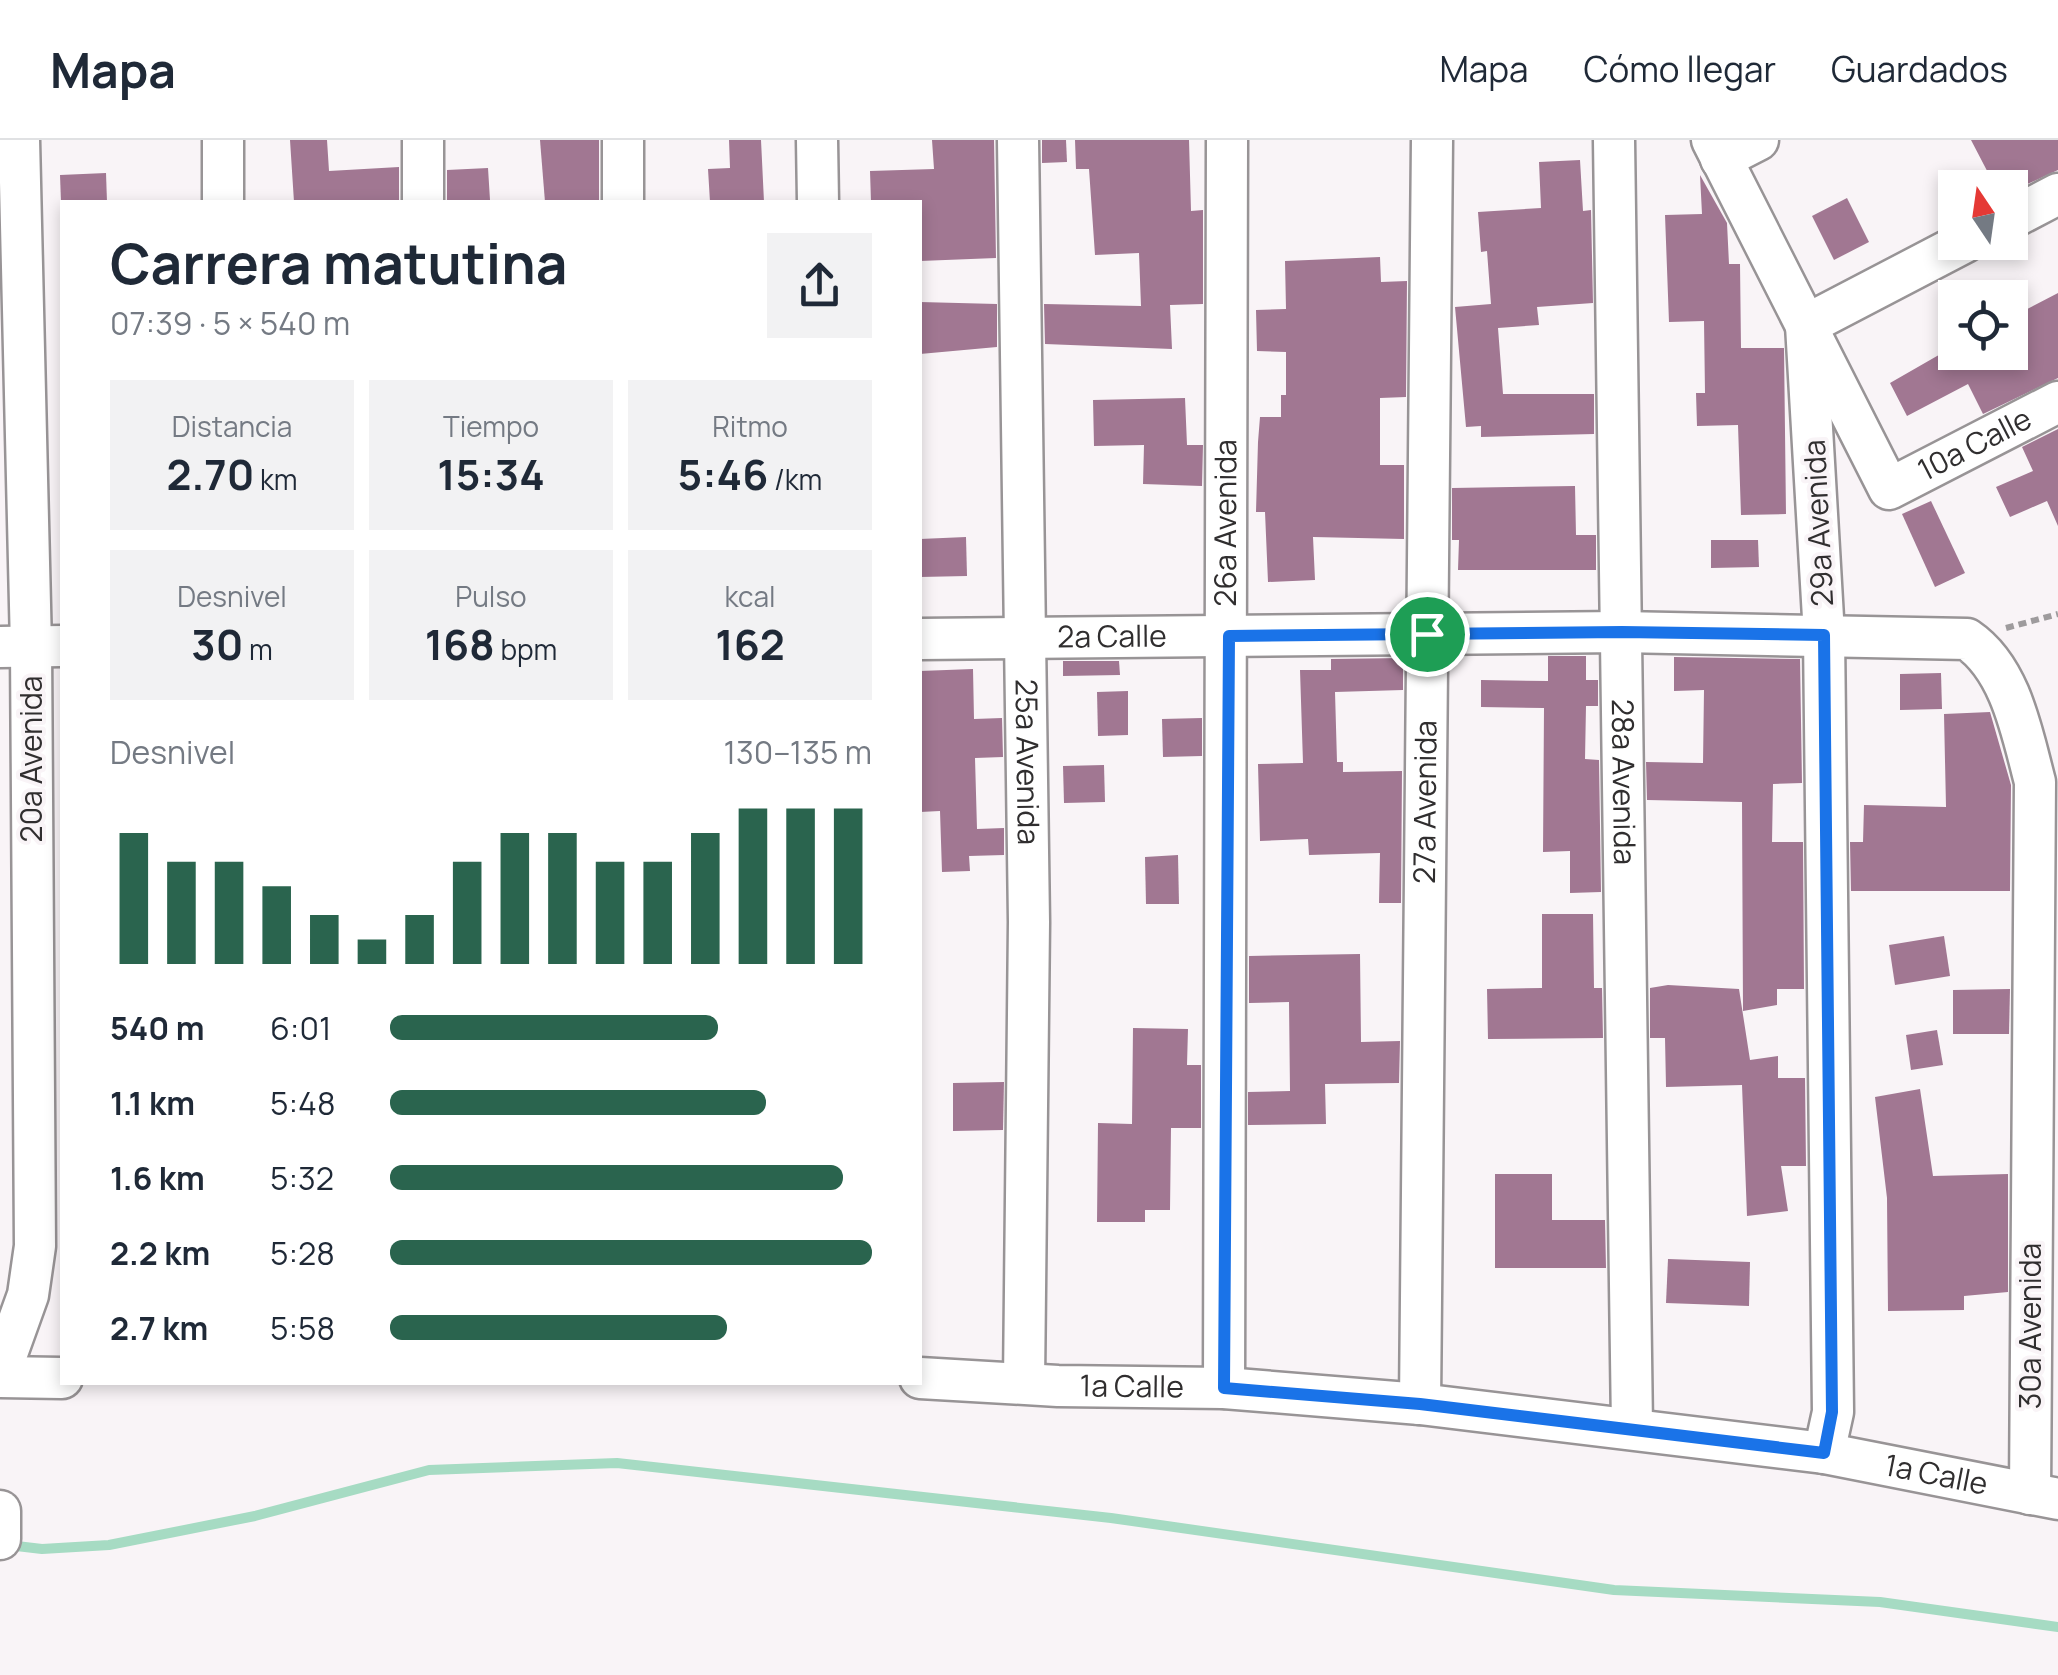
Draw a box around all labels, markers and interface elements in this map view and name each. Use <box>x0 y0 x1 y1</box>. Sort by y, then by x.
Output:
text: Mapa <box>50 37 176 102</box>
text: Mapa <box>1439 45 1528 93</box>
text: Cómo llegar <box>1583 45 1776 93</box>
text: Guardados <box>1831 45 2008 93</box>
north arrow <box>1938 170 2028 260</box>
map controls <box>1938 170 2028 370</box>
text: Carrera matutina <box>110 225 567 301</box>
button: share <box>767 233 872 338</box>
button: locate <box>1938 280 2028 370</box>
text: 07:39 · 5 × 540 m <box>110 301 350 345</box>
street label: 10a Calle <box>1910 397 2038 490</box>
text: Distancia <box>172 407 292 445</box>
text: Tiempo <box>443 407 539 445</box>
text: Ritmo <box>712 407 788 445</box>
street label: 26a Avenida <box>1204 439 1245 607</box>
street label: 29a Avenida <box>1793 439 1842 608</box>
text: 2.70 <box>166 445 254 503</box>
text: 15:34 <box>437 445 545 503</box>
text: 5:46 <box>678 445 768 503</box>
text: km <box>254 460 298 498</box>
text: /km <box>768 460 822 498</box>
text: Desnivel <box>177 577 287 615</box>
text: Pulso <box>455 577 527 615</box>
text: kcal <box>724 577 776 615</box>
pin <box>1385 592 1470 677</box>
icon: arrive <box>1400 607 1455 662</box>
text: 30 <box>191 615 243 673</box>
text: 168 <box>425 615 495 673</box>
text: 162 <box>715 615 785 673</box>
street label: 2a Calle <box>1057 615 1167 657</box>
text: m <box>243 630 273 668</box>
text: bpm <box>495 630 557 668</box>
street label: 20a Avenida <box>10 676 51 842</box>
street label: 25a Avenida <box>1007 679 1050 845</box>
street label: 28a Avenida <box>1603 699 1646 865</box>
street label: 27a Avenida <box>1403 720 1445 884</box>
text: Desnivel <box>110 730 235 774</box>
text: 130–135 m <box>723 730 872 774</box>
text: 540 m <box>110 1006 204 1050</box>
text: 6:01 <box>270 1006 331 1050</box>
text: 1.1 km <box>110 1081 195 1125</box>
text: 5:48 <box>270 1081 336 1125</box>
text: 1.6 km <box>110 1156 205 1200</box>
text: 5:32 <box>270 1156 334 1200</box>
text: 2.2 km <box>110 1231 210 1275</box>
text: 5:28 <box>270 1231 335 1275</box>
street label: 30a Avenida <box>2009 1243 2050 1409</box>
text: 2.7 km <box>110 1306 208 1350</box>
text: 5:58 <box>270 1306 335 1350</box>
street label: 1a Calle <box>1079 1364 1184 1407</box>
street label: 1a Calle <box>1881 1443 1991 1504</box>

